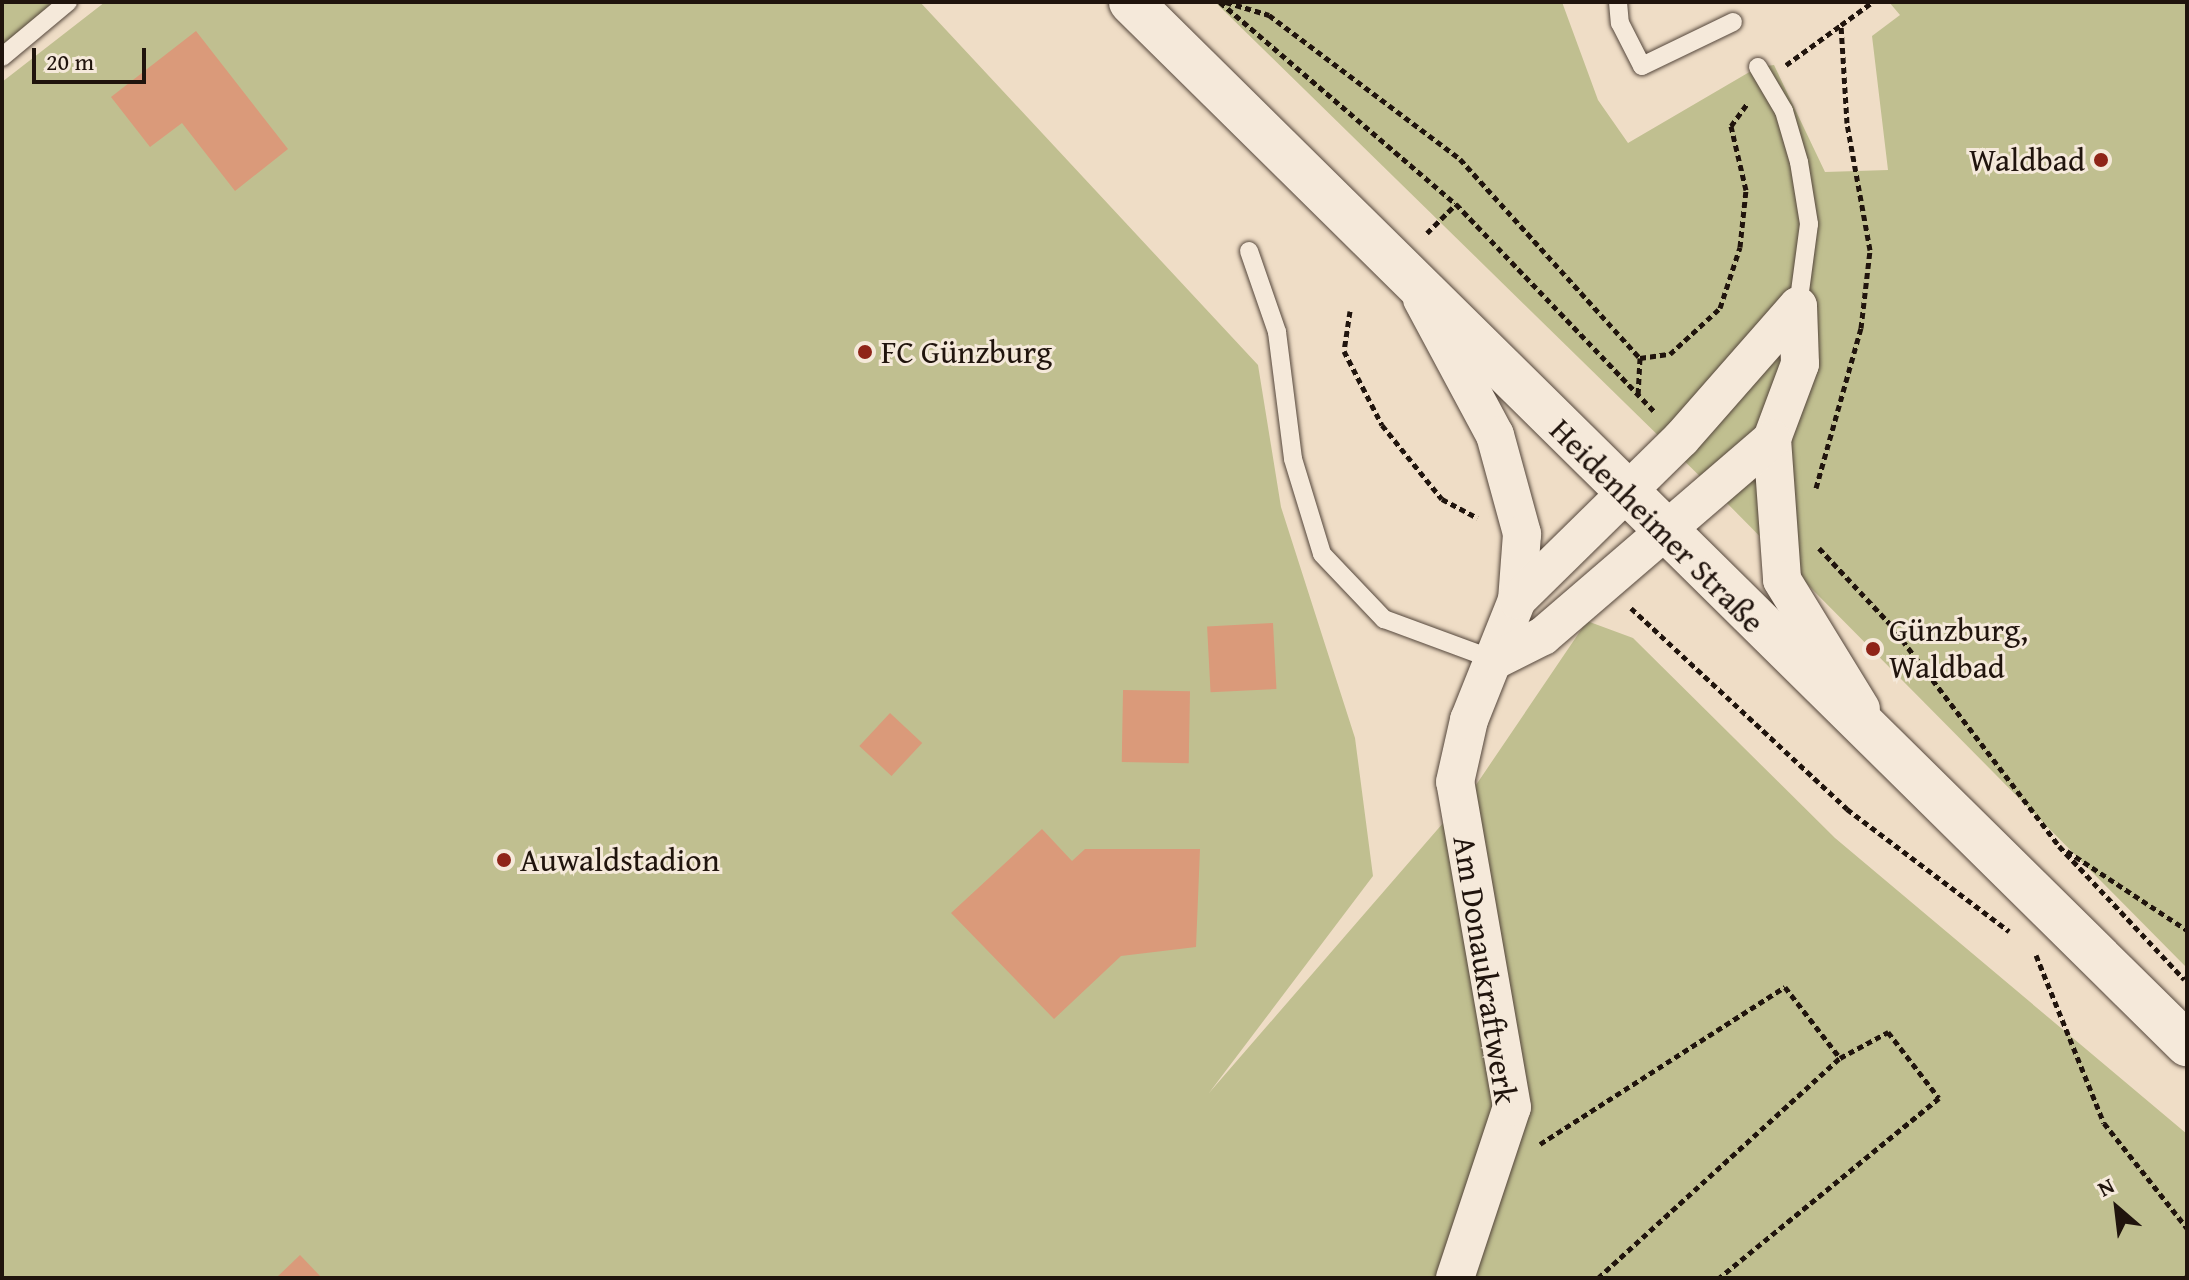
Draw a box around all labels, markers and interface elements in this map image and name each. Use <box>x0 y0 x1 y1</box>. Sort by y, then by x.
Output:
scale bar <box>36 32 150 82</box>
text: 20 m <box>46 44 94 79</box>
place label: Waldbad <box>1969 141 2085 179</box>
marker: Waldbad <box>2092 151 2110 169</box>
place label: FC Günzburg <box>881 333 1052 371</box>
marker: FC Günzburg <box>856 343 874 361</box>
street label: Heidenheimer Straße <box>1542 411 1772 641</box>
place label: Günzburg, Waldbad <box>1889 612 2028 687</box>
marker: Günzburg, Waldbad <box>1864 640 1882 658</box>
street label: Am Donaukraftwerk <box>1445 833 1525 1107</box>
place label: Auwaldstadion <box>520 841 720 879</box>
marker: Auwaldstadion <box>495 851 513 869</box>
north arrow <box>2077 1168 2157 1248</box>
text: N <box>2092 1169 2120 1204</box>

